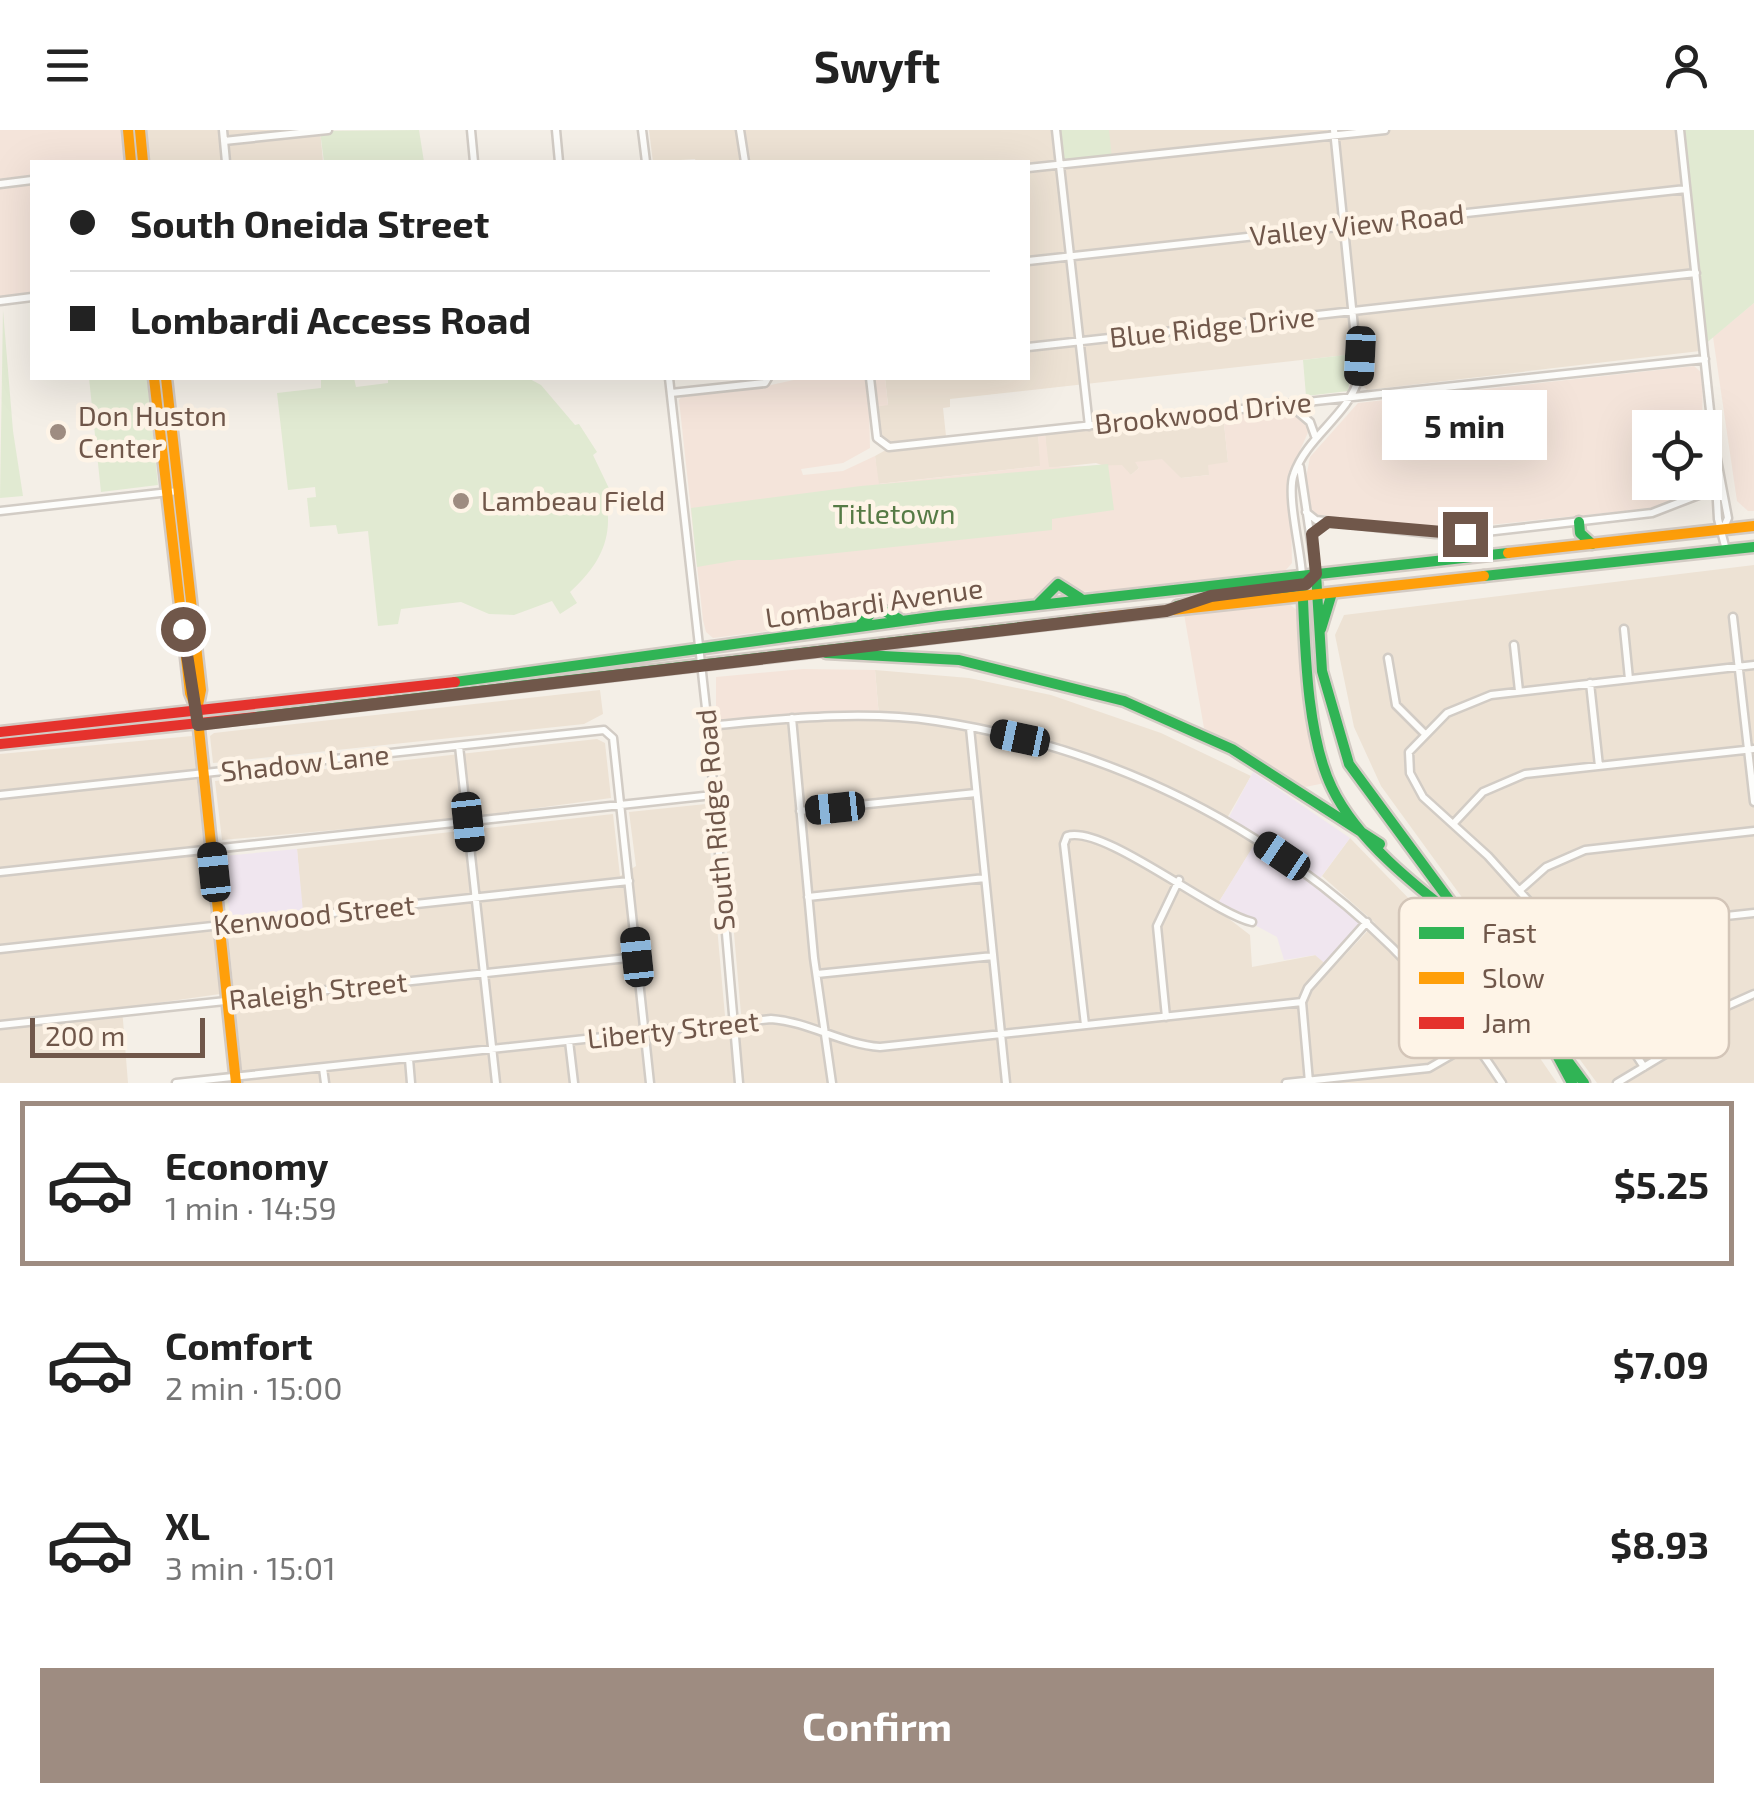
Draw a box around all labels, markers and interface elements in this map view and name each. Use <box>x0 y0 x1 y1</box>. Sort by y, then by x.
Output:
icon: menu <box>40 38 95 93</box>
text: Swyft <box>814 38 940 92</box>
icon: person <box>1659 38 1714 93</box>
street label: Valley View Road <box>1248 196 1466 252</box>
text: South Oneida Street <box>130 200 489 246</box>
text: Lombardi Access Road <box>130 296 531 342</box>
street label: Blue Ridge Drive <box>1107 298 1316 354</box>
car <box>1343 325 1377 387</box>
street label: Brookwood Drive <box>1093 384 1313 440</box>
callout: 5 min <box>1382 389 1548 459</box>
place label: Don Huston Center <box>78 398 227 464</box>
text: 5 min <box>1424 406 1505 444</box>
map controls <box>1632 410 1722 500</box>
button: locate <box>1632 410 1722 500</box>
marker: Don Huston Center <box>47 421 69 443</box>
place label: Lambeau Field <box>481 483 665 517</box>
marker: Lambeau Field <box>450 490 472 512</box>
park label: Titletown <box>832 496 956 530</box>
route end <box>1443 512 1488 557</box>
street label: Lombardi Avenue <box>763 570 985 634</box>
route start <box>161 607 206 652</box>
street label: South Ridge Road <box>687 708 741 932</box>
car <box>988 717 1052 759</box>
street label: Shadow Lane <box>219 736 391 788</box>
car <box>804 790 866 826</box>
car <box>450 791 486 853</box>
car <box>1249 827 1315 885</box>
car <box>196 841 232 903</box>
street label: Kenwood Street <box>211 887 416 941</box>
legend <box>1399 898 1729 1058</box>
text: Fast <box>1482 915 1537 949</box>
car <box>619 926 655 988</box>
text: Slow <box>1482 960 1545 994</box>
street label: Raleigh Street <box>227 964 409 1016</box>
street label: Liberty Street <box>585 1003 760 1055</box>
text: Jam <box>1482 1005 1531 1039</box>
scale bar <box>30 1013 205 1058</box>
text: 200 m <box>45 1018 125 1052</box>
icon: car <box>45 1139 135 1229</box>
text: Economy <box>165 1142 329 1188</box>
text: $5.25 <box>1614 1161 1709 1207</box>
text: 1 min · 14:59 <box>165 1188 337 1226</box>
icon: car <box>45 1319 135 1409</box>
text: Comfort <box>165 1322 313 1368</box>
text: $7.09 <box>1613 1341 1709 1387</box>
text: 2 min · 15:00 <box>165 1368 343 1406</box>
icon: car <box>45 1499 135 1589</box>
text: XL <box>165 1502 210 1548</box>
text: $8.93 <box>1610 1521 1709 1567</box>
text: 3 min · 15:01 <box>165 1548 336 1586</box>
button: Confirm <box>40 1668 1714 1783</box>

